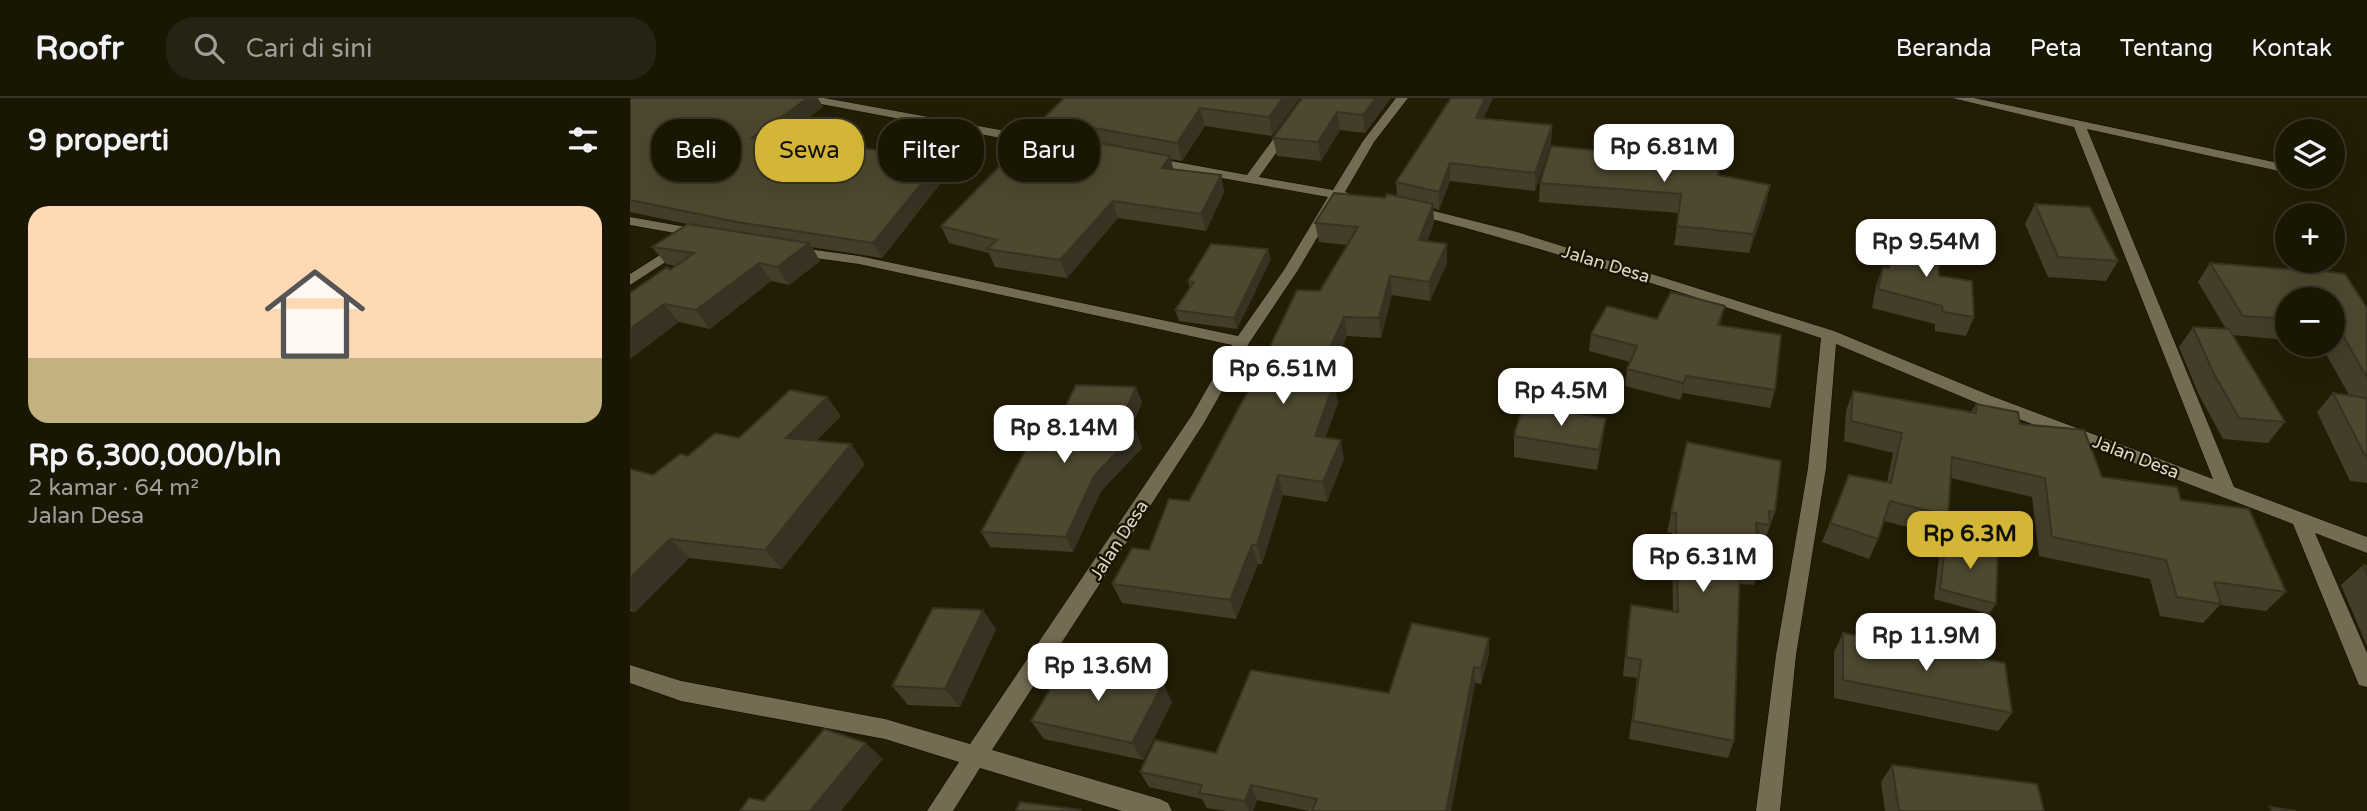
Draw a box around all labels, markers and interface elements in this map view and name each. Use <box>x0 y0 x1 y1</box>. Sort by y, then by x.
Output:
search box <box>166 17 656 80</box>
text: Roofr <box>35 29 124 68</box>
icon: search <box>190 29 228 67</box>
text: Cari di sini <box>246 33 373 64</box>
text: Beranda <box>1896 34 1992 63</box>
text: Peta <box>2030 34 2082 63</box>
text: Tentang <box>2120 34 2213 63</box>
text: Kontak <box>2251 34 2332 63</box>
chip: Beli <box>651 119 741 182</box>
chip: Sewa <box>755 119 864 182</box>
chip: Filter <box>878 119 984 182</box>
chip: Baru <box>998 119 1100 182</box>
map controls <box>2275 119 2345 357</box>
button: layers <box>2275 119 2345 189</box>
icon: filters <box>564 121 602 159</box>
text: 9 properti <box>28 122 169 159</box>
pin: Rp 6.81M <box>1592 125 1736 184</box>
text: Rp 6.81M <box>1610 133 1718 161</box>
button: + <box>2275 203 2345 273</box>
pin: Rp 9.54M <box>1854 220 1998 279</box>
text: Rp 9.54M <box>1872 228 1980 256</box>
street label: Jalan Desa <box>1559 240 1653 288</box>
icon: home <box>252 251 378 377</box>
button: − <box>2275 287 2345 357</box>
pin: Rp 6.51M <box>1211 346 1355 406</box>
text: Rp 6.51M <box>1229 355 1337 383</box>
pin: Rp 4.5M <box>1496 368 1626 428</box>
text: Rp 4.5M <box>1514 377 1608 405</box>
pin: Rp 8.14M <box>992 406 1136 465</box>
text: Rp 8.14M <box>1010 414 1118 442</box>
street label: Jalan Desa <box>2090 430 2182 484</box>
text: Rp 6,300,000/bln <box>28 437 282 474</box>
text: 2 kamar · 64 m² <box>28 474 199 502</box>
street label: Jalan Desa <box>1085 496 1153 584</box>
text: Jalan Desa <box>28 502 144 530</box>
pin: Rp 6.3M <box>1905 512 2035 571</box>
text: Rp 6.3M <box>1923 520 2017 548</box>
pin: Rp 6.31M <box>1631 534 1775 594</box>
text: Rp 6.31M <box>1649 543 1757 571</box>
pin: Rp 11.9M <box>1854 614 1998 673</box>
text: Rp 11.9M <box>1872 622 1980 650</box>
pin: Rp 13.6M <box>1026 644 1170 703</box>
text: Rp 13.6M <box>1044 652 1152 680</box>

